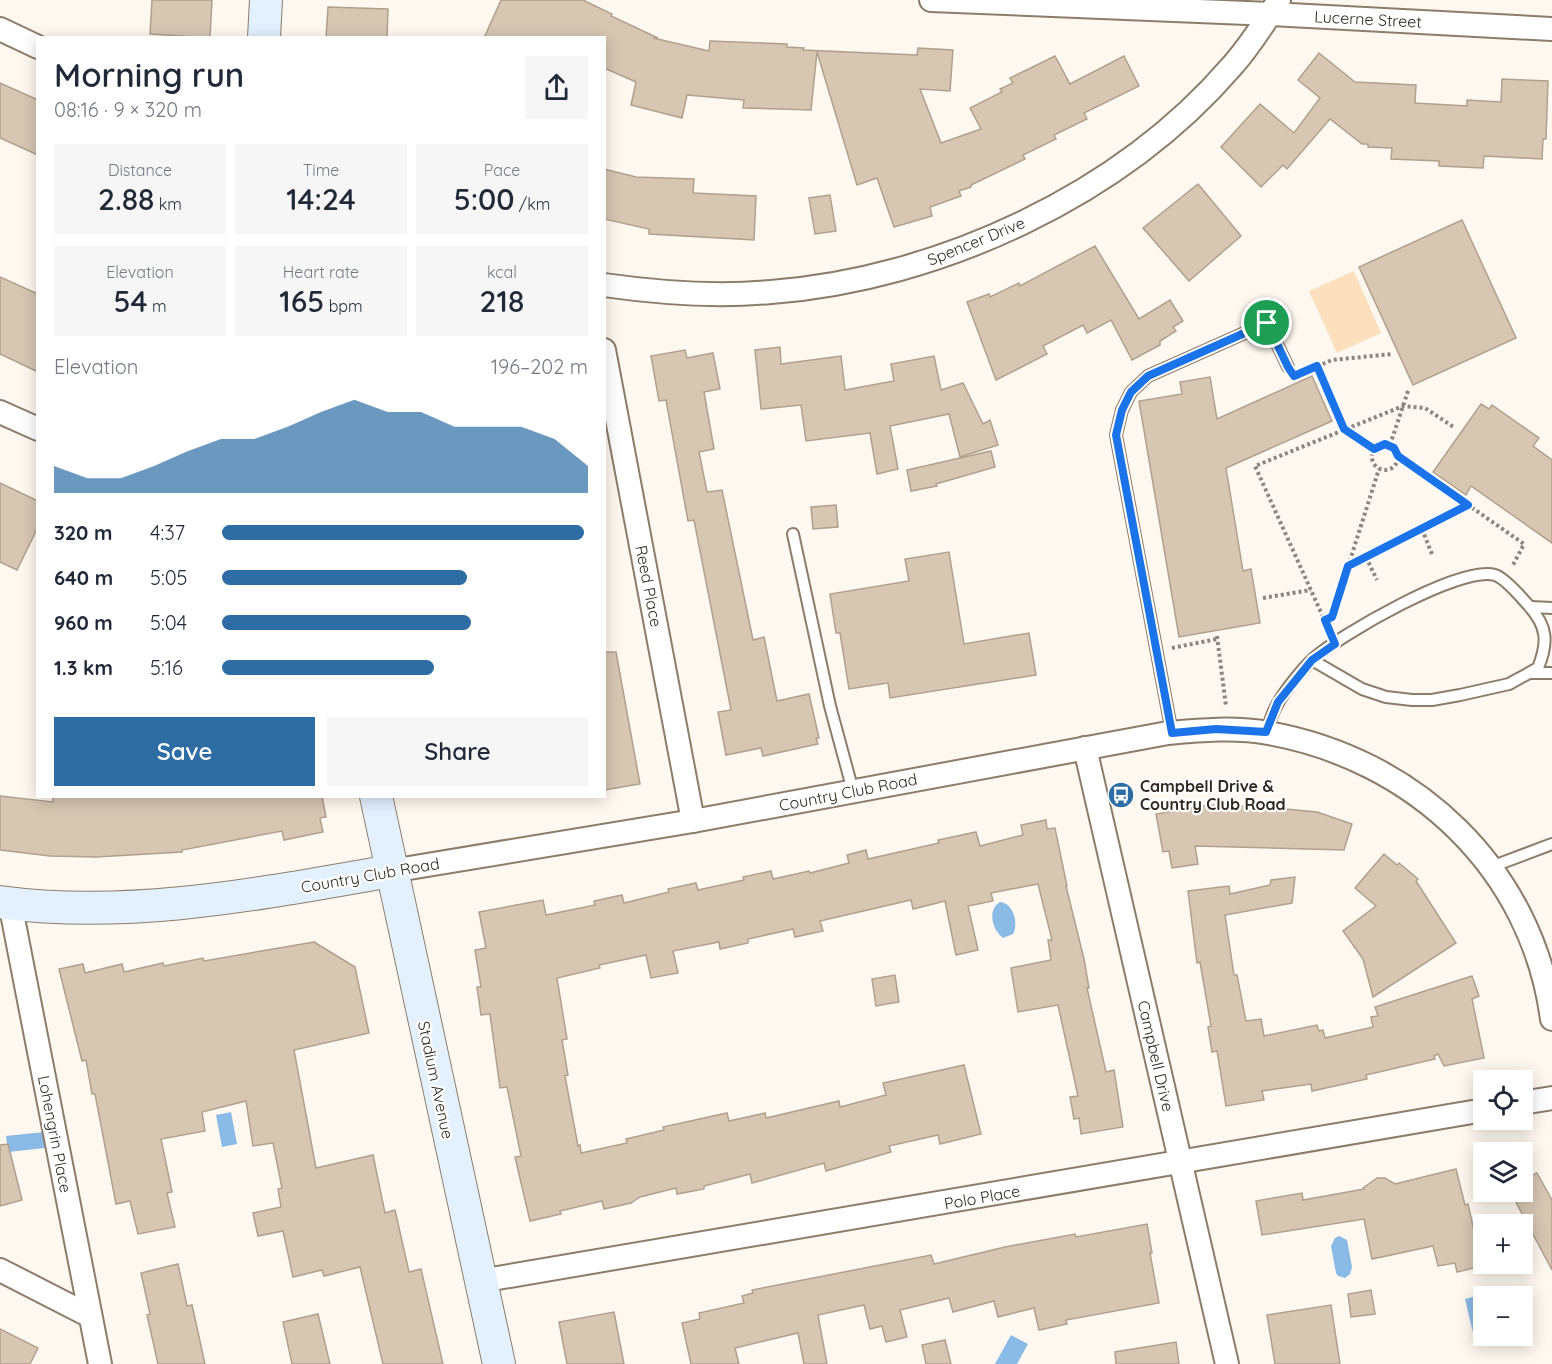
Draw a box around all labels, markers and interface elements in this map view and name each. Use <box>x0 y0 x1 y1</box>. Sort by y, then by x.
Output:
street label: Lucerne Street <box>1314 6 1422 32</box>
text: Morning run <box>54 54 244 95</box>
button: share <box>525 56 588 119</box>
text: 08:16 · 9 × 320 m <box>54 97 202 122</box>
text: Distance <box>108 160 172 180</box>
text: Time <box>303 160 339 180</box>
text: Pace <box>484 160 520 180</box>
text: 2.88 <box>98 180 154 218</box>
text: 14:24 <box>286 180 356 218</box>
text: 5:00 <box>454 180 514 218</box>
text: km <box>154 194 182 214</box>
text: /km <box>514 194 550 214</box>
street label: Spencer Drive <box>924 212 1028 270</box>
text: Elevation <box>106 262 174 282</box>
text: Heart rate <box>283 262 359 282</box>
text: kcal <box>487 262 517 282</box>
text: 54 <box>114 282 148 320</box>
text: 165 <box>279 282 324 320</box>
text: 218 <box>480 282 524 320</box>
text: m <box>148 296 167 316</box>
text: bpm <box>324 296 363 316</box>
pin <box>1241 297 1292 348</box>
icon: arrive <box>1250 306 1283 339</box>
text: Elevation <box>54 354 138 379</box>
text: 196–202 m <box>491 354 588 379</box>
text: 320 m <box>54 520 112 545</box>
text: 4:37 <box>150 520 185 545</box>
street label: Reed Place <box>631 543 667 629</box>
text: 640 m <box>54 565 113 590</box>
text: 5:05 <box>150 565 187 590</box>
text: 960 m <box>54 610 113 635</box>
text: 5:04 <box>150 610 187 635</box>
text: 1.3 km <box>54 655 113 680</box>
text: 5:16 <box>150 655 183 680</box>
button: Save <box>54 717 315 786</box>
button: Share <box>327 717 588 786</box>
street label: Country Club Road <box>777 769 919 815</box>
place label: Campbell Drive & Country Club Road <box>1140 776 1286 814</box>
bus stop icon: Campbell Drive & Country Club Road <box>1106 780 1136 810</box>
street label: Country Club Road <box>299 853 441 897</box>
street label: Campbell Drive <box>1133 998 1179 1114</box>
street label: Stadium Avenue <box>414 1019 458 1141</box>
map controls <box>1473 1070 1533 1346</box>
button: locate <box>1473 1070 1533 1130</box>
street label: Lohengrin Place <box>34 1074 76 1194</box>
button: layers <box>1473 1142 1533 1202</box>
street label: Polo Place <box>942 1180 1022 1214</box>
button: + <box>1473 1214 1533 1274</box>
button: − <box>1473 1286 1533 1346</box>

